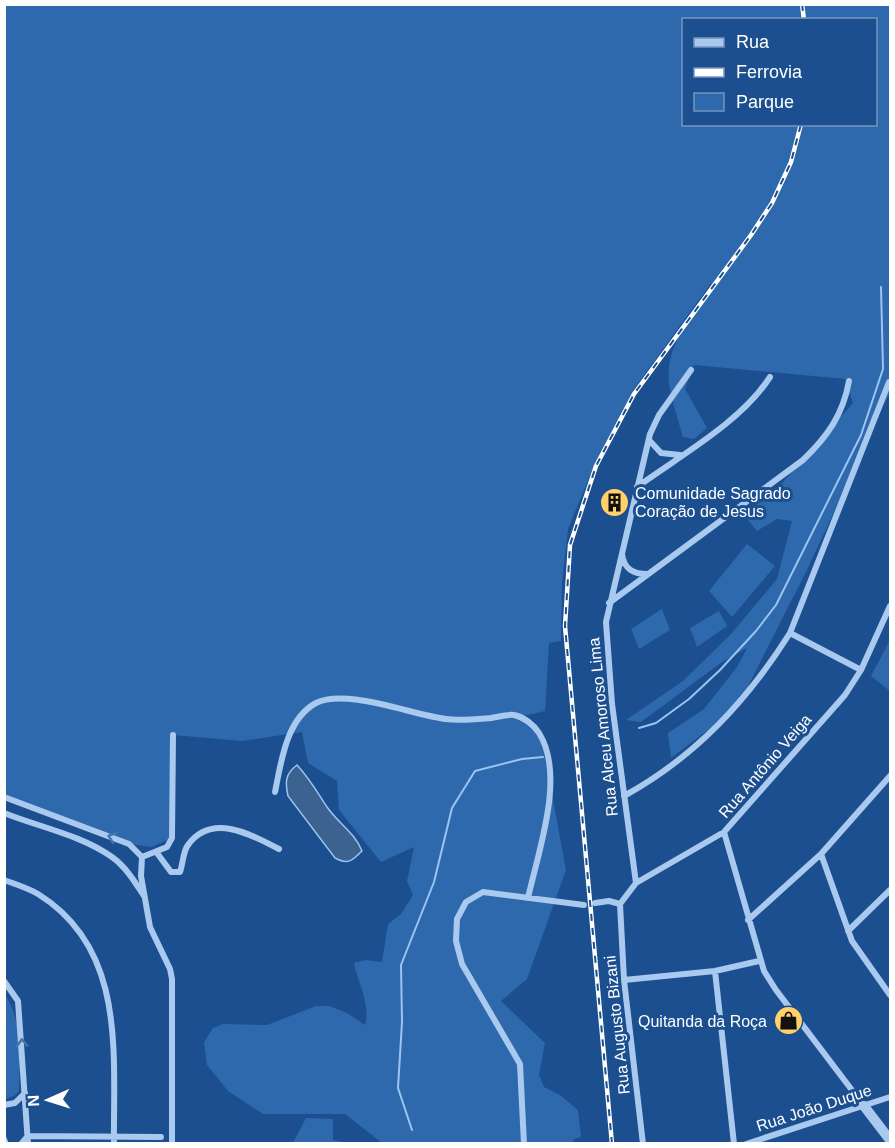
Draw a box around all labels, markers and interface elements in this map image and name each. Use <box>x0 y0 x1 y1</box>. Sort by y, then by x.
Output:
legend <box>682 18 877 126</box>
text: Rua <box>736 32 770 52</box>
text: Ferrovia <box>736 62 803 82</box>
text: Parque <box>736 92 794 112</box>
place label: Comunidade Sagrado Coração de Jesus <box>635 485 791 520</box>
building icon: Comunidade Sagrado Coração de Jesus <box>598 486 630 518</box>
street label: Rua Alceu Amoroso Lima <box>585 637 621 817</box>
street label: Rua Antônio Veiga <box>715 711 815 821</box>
one-way arrow <box>107 832 118 845</box>
street label: Rua Augusto Bizani <box>601 955 633 1095</box>
shop icon: Quitanda da Roça <box>772 1005 804 1037</box>
place label: Quitanda da Roça <box>638 1013 767 1030</box>
one-way arrow <box>16 1039 28 1048</box>
north arrow <box>18 1070 78 1130</box>
street label: Rua João Duque <box>754 1081 874 1135</box>
text: N <box>25 1095 42 1107</box>

